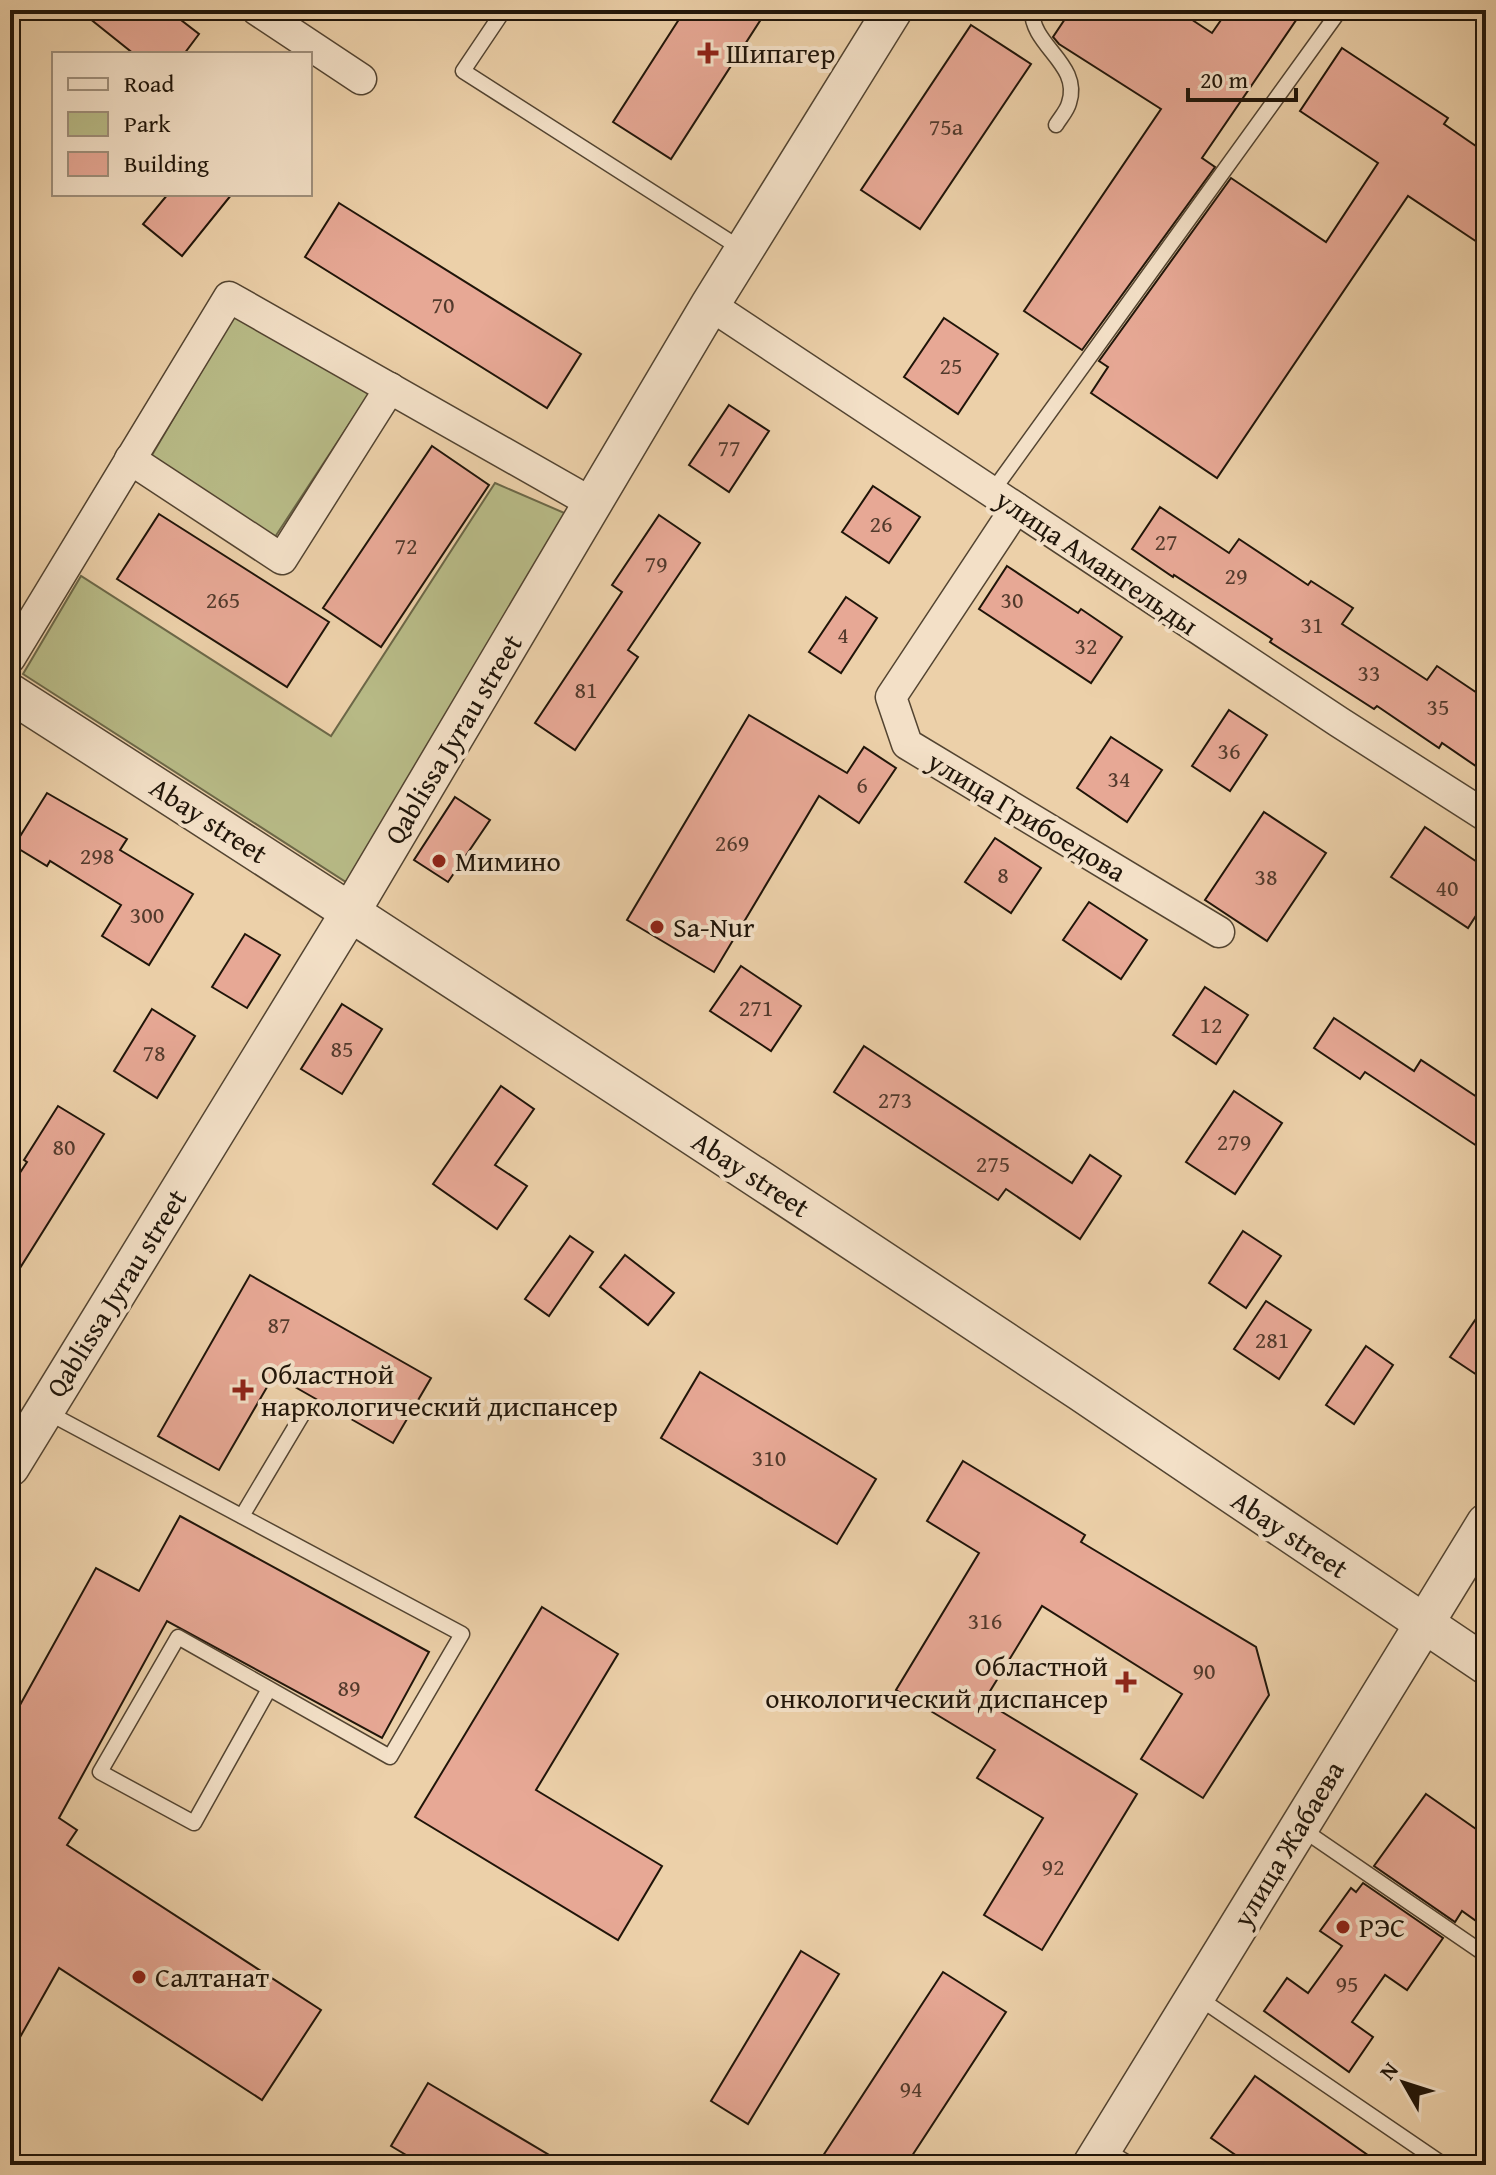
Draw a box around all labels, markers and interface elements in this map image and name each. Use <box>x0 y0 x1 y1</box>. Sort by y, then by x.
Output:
place label: Шипагер <box>726 32 835 73</box>
marker: Шипагер <box>697 42 719 64</box>
legend <box>52 52 312 196</box>
scale bar <box>1188 52 1296 102</box>
text: 20 m <box>1200 62 1248 97</box>
text: Road <box>124 66 174 101</box>
text: Park <box>124 106 171 141</box>
house number: 75а <box>929 109 964 144</box>
text: Building <box>124 146 209 181</box>
house number: 70 <box>431 287 455 322</box>
house number: 25 <box>939 348 963 383</box>
house number: 77 <box>717 430 741 465</box>
street label: улица Амангельды <box>987 478 1207 645</box>
house number: 26 <box>869 506 893 541</box>
house number: 27 <box>1154 524 1178 559</box>
house number: 72 <box>394 528 418 563</box>
house number: 79 <box>644 546 668 581</box>
house number: 29 <box>1224 558 1248 593</box>
house number: 265 <box>206 582 240 617</box>
house number: 30 <box>1000 582 1024 617</box>
house number: 31 <box>1300 607 1324 642</box>
house number: 4 <box>837 617 849 652</box>
street label: Qablissa Jyrau street <box>373 626 532 852</box>
house number: 32 <box>1074 628 1098 663</box>
house number: 33 <box>1357 655 1381 690</box>
house number: 81 <box>574 672 598 707</box>
house number: 35 <box>1426 689 1450 724</box>
house number: 36 <box>1217 733 1241 768</box>
street label: улица Грибоедова <box>919 739 1135 892</box>
house number: 34 <box>1107 761 1131 796</box>
street label: Abay street <box>142 766 276 873</box>
house number: 6 <box>856 767 868 802</box>
house number: 269 <box>715 825 749 860</box>
house number: 298 <box>80 838 114 873</box>
place label: Мимино <box>455 840 561 881</box>
marker: Мимино <box>430 852 448 870</box>
house number: 8 <box>997 857 1009 892</box>
house number: 38 <box>1254 859 1278 894</box>
house number: 40 <box>1435 870 1459 905</box>
house number: 300 <box>130 897 164 932</box>
place label: Sa-Nur <box>673 906 755 947</box>
marker: Sa-Nur <box>648 918 666 936</box>
house number: 271 <box>739 990 773 1025</box>
house number: 12 <box>1199 1007 1223 1042</box>
house number: 85 <box>330 1031 354 1066</box>
house number: 78 <box>142 1035 166 1070</box>
house number: 273 <box>878 1082 912 1117</box>
street label: Abay street <box>684 1120 818 1227</box>
house number: 279 <box>1217 1124 1251 1159</box>
house number: 80 <box>52 1129 76 1164</box>
house number: 275 <box>976 1146 1010 1181</box>
street label: Qablissa Jyrau street <box>35 1180 196 1405</box>
house number: 87 <box>267 1307 291 1342</box>
house number: 281 <box>1255 1322 1289 1357</box>
place label: Областной наркологический диспансер <box>261 1353 618 1426</box>
marker: Областной наркологический диспансер <box>232 1379 254 1401</box>
house number: 310 <box>752 1440 786 1475</box>
street label: Abay street <box>1224 1479 1357 1588</box>
house number: 316 <box>968 1603 1002 1638</box>
place label: Областной онкологический диспансер <box>765 1645 1108 1718</box>
house number: 90 <box>1192 1653 1216 1688</box>
house number: 89 <box>337 1670 361 1705</box>
marker: Областной онкологический диспансер <box>1115 1671 1137 1693</box>
street label: улица Жабаева <box>1221 1752 1354 1936</box>
house number: 92 <box>1041 1849 1065 1884</box>
place label: РЭС <box>1359 1906 1405 1947</box>
marker: РЭС <box>1334 1918 1352 1936</box>
place label: Салтанат <box>155 1956 269 1997</box>
house number: 95 <box>1335 1966 1359 2001</box>
marker: Салтанат <box>130 1968 148 1986</box>
north arrow <box>1364 2043 1444 2123</box>
text: N <box>1371 2054 1406 2086</box>
house number: 94 <box>899 2071 923 2106</box>

